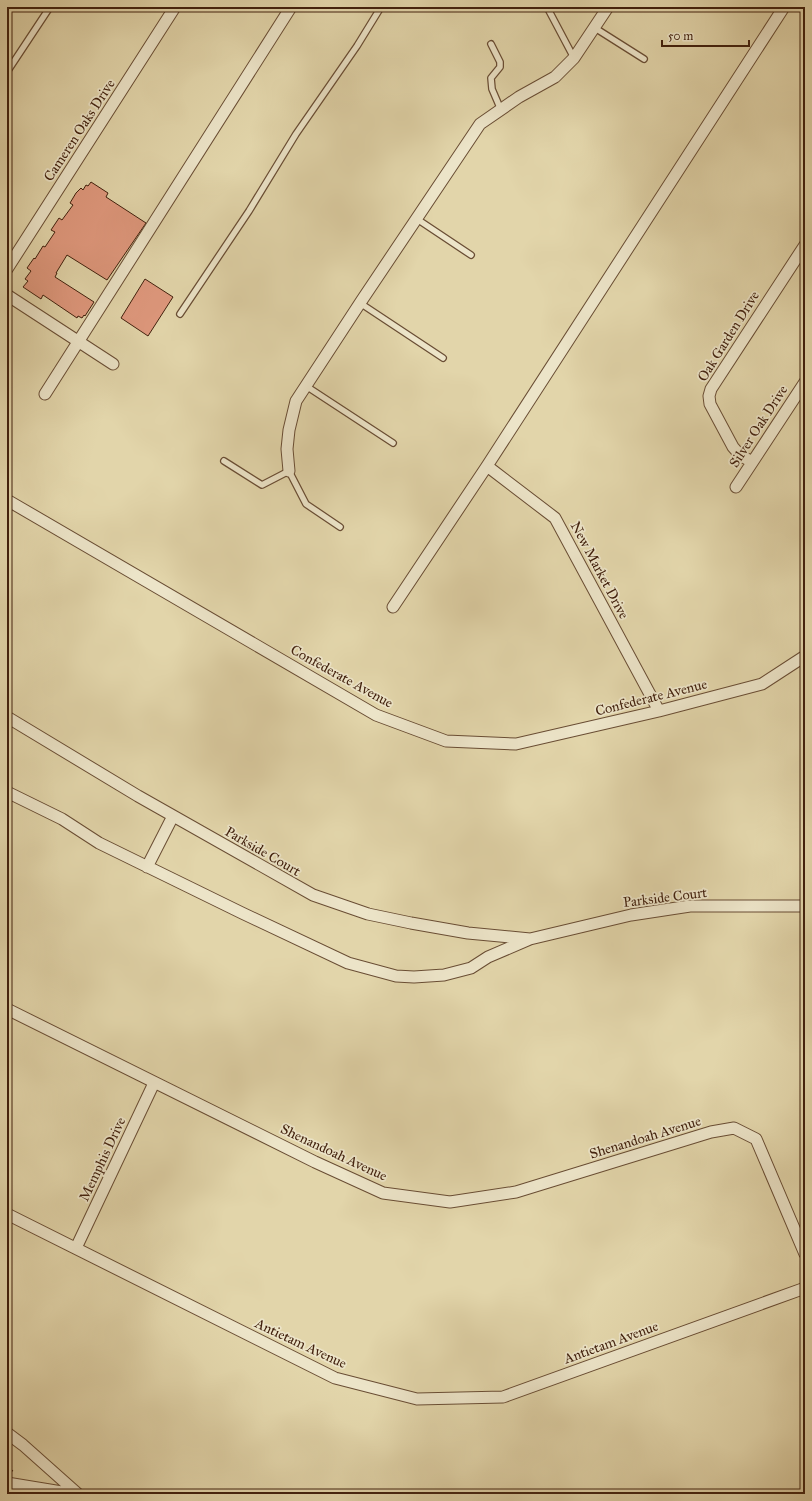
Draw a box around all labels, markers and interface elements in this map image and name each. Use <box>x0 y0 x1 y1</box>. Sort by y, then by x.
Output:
scale bar <box>662 22 749 48</box>
text: 50 m <box>668 29 693 43</box>
street label: Cameren Oaks Drive <box>40 76 119 184</box>
street label: Oak Garden Drive <box>694 288 763 385</box>
street label: Silver Oak Drive <box>726 382 791 471</box>
street label: New Market Drive <box>567 519 632 622</box>
street label: Confederate Avenue <box>288 641 396 712</box>
street label: Confederate Avenue <box>593 675 709 720</box>
street label: Parkside Court <box>222 823 304 880</box>
street label: Parkside Court <box>622 884 708 911</box>
street label: Shenandoah Avenue <box>587 1112 703 1163</box>
street label: Memphis Drive <box>76 1114 129 1204</box>
street label: Shenandoah Avenue <box>278 1120 390 1185</box>
street label: Antietam Avenue <box>251 1314 349 1372</box>
street label: Antietam Avenue <box>561 1317 661 1368</box>

